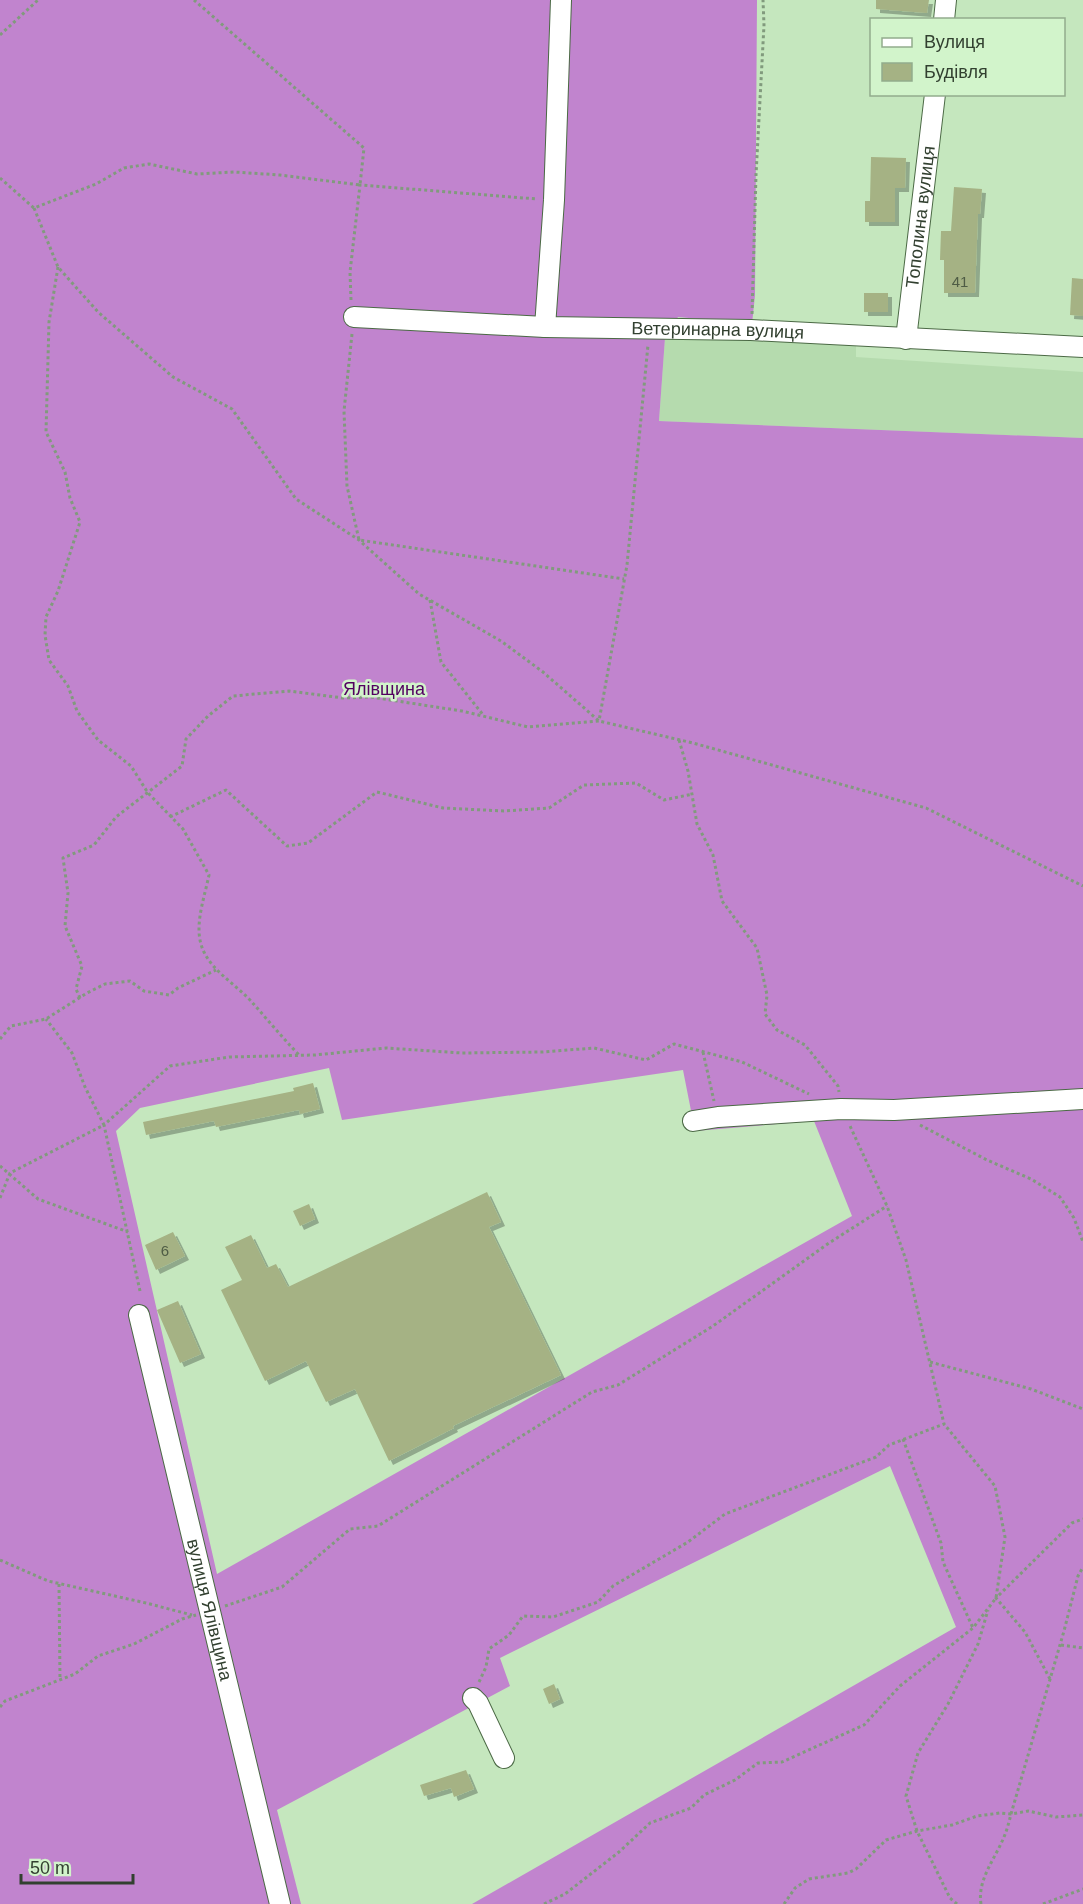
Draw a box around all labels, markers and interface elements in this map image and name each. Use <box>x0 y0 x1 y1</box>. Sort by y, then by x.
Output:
legend <box>870 18 1065 96</box>
text: Вулиця <box>924 32 985 52</box>
text: Будівля <box>924 62 988 82</box>
street label: Тополина вулиця <box>902 145 939 289</box>
house number: 41 <box>952 273 968 290</box>
street label: Ветеринарна вулиця <box>631 318 805 343</box>
park label: Ялівщина <box>343 679 426 699</box>
house number: 6 <box>161 1242 169 1259</box>
street label: вулиця Ялівщина <box>183 1537 236 1684</box>
scale bar <box>21 1847 134 1885</box>
text: 50 m <box>30 1858 70 1878</box>

